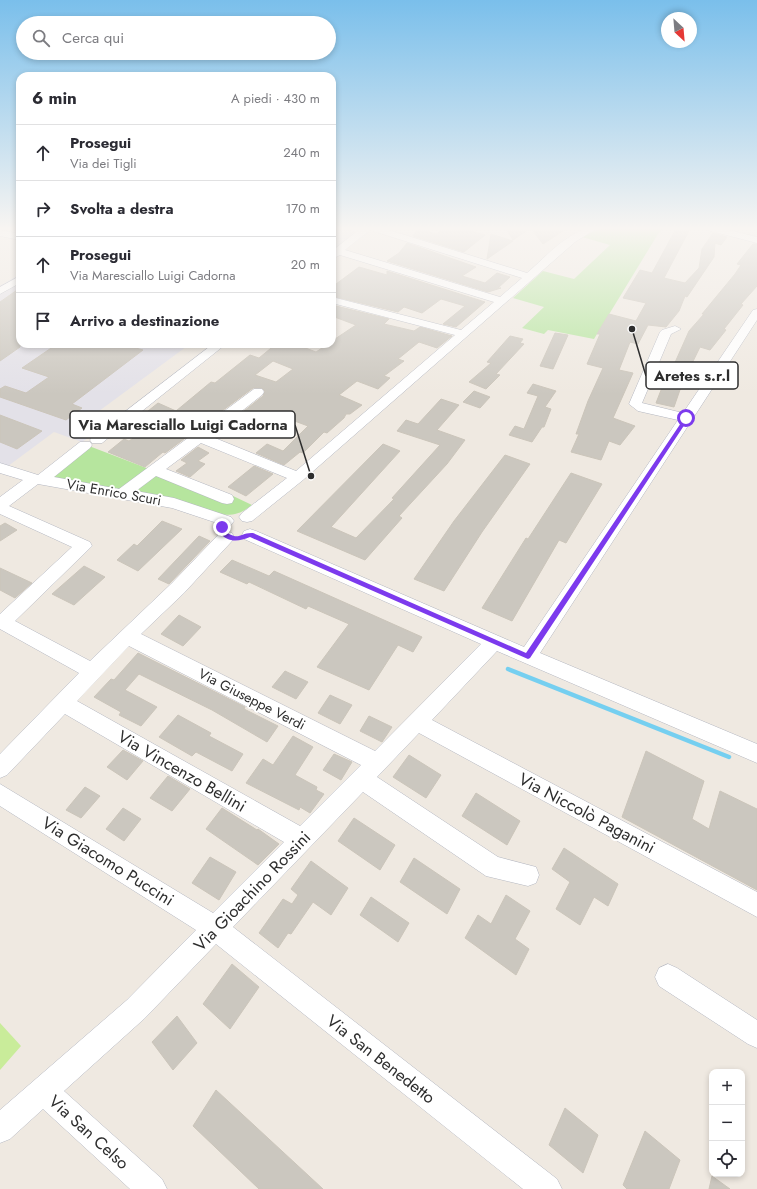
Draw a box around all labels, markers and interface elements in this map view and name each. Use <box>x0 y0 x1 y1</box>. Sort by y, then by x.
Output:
north arrow <box>661 12 697 48</box>
search box <box>16 16 336 60</box>
icon: search <box>30 27 52 49</box>
text: Cerca qui <box>62 27 124 49</box>
text: 6 min <box>32 86 77 110</box>
text: A piedi · 430 m <box>231 89 320 108</box>
text: Prosegui <box>70 132 131 154</box>
icon: ahead <box>32 142 54 164</box>
text: 240 m <box>283 143 320 162</box>
text: Via dei Tigli <box>70 154 137 173</box>
icon: right <box>32 198 54 220</box>
text: Svolta a destra <box>70 198 174 220</box>
text: 170 m <box>285 199 320 218</box>
text: Prosegui <box>70 244 131 266</box>
icon: ahead <box>32 254 54 276</box>
text: 20 m <box>291 255 320 274</box>
text: Via Maresciallo Luigi Cadorna <box>70 266 236 285</box>
icon: arrive <box>32 310 54 332</box>
text: Arrivo a destinazione <box>70 310 219 332</box>
callout: Aretes s.r.l <box>646 362 738 389</box>
text: Aretes s.r.l <box>653 365 730 387</box>
route start <box>677 409 695 427</box>
callout: Via Maresciallo Luigi Cadorna <box>70 411 295 438</box>
text: Via Maresciallo Luigi Cadorna <box>77 414 288 436</box>
street label: Via Enrico Scuri <box>65 474 163 510</box>
route end <box>213 518 231 536</box>
street label: Via Giuseppe Verdi <box>195 663 309 735</box>
street label: Via Vincenzo Bellini <box>113 724 251 818</box>
street label: Via Niccolò Paganini <box>514 767 660 859</box>
street label: Via Giacomo Puccini <box>37 811 179 911</box>
street label: Via Gioachino Rossini <box>188 825 316 957</box>
street label: Via San Benedetto <box>322 1009 440 1109</box>
map controls <box>709 1069 745 1177</box>
button: + <box>709 1069 745 1105</box>
street label: Via San Celso <box>43 1089 135 1175</box>
button: − <box>709 1105 745 1141</box>
button: locate <box>709 1141 745 1177</box>

